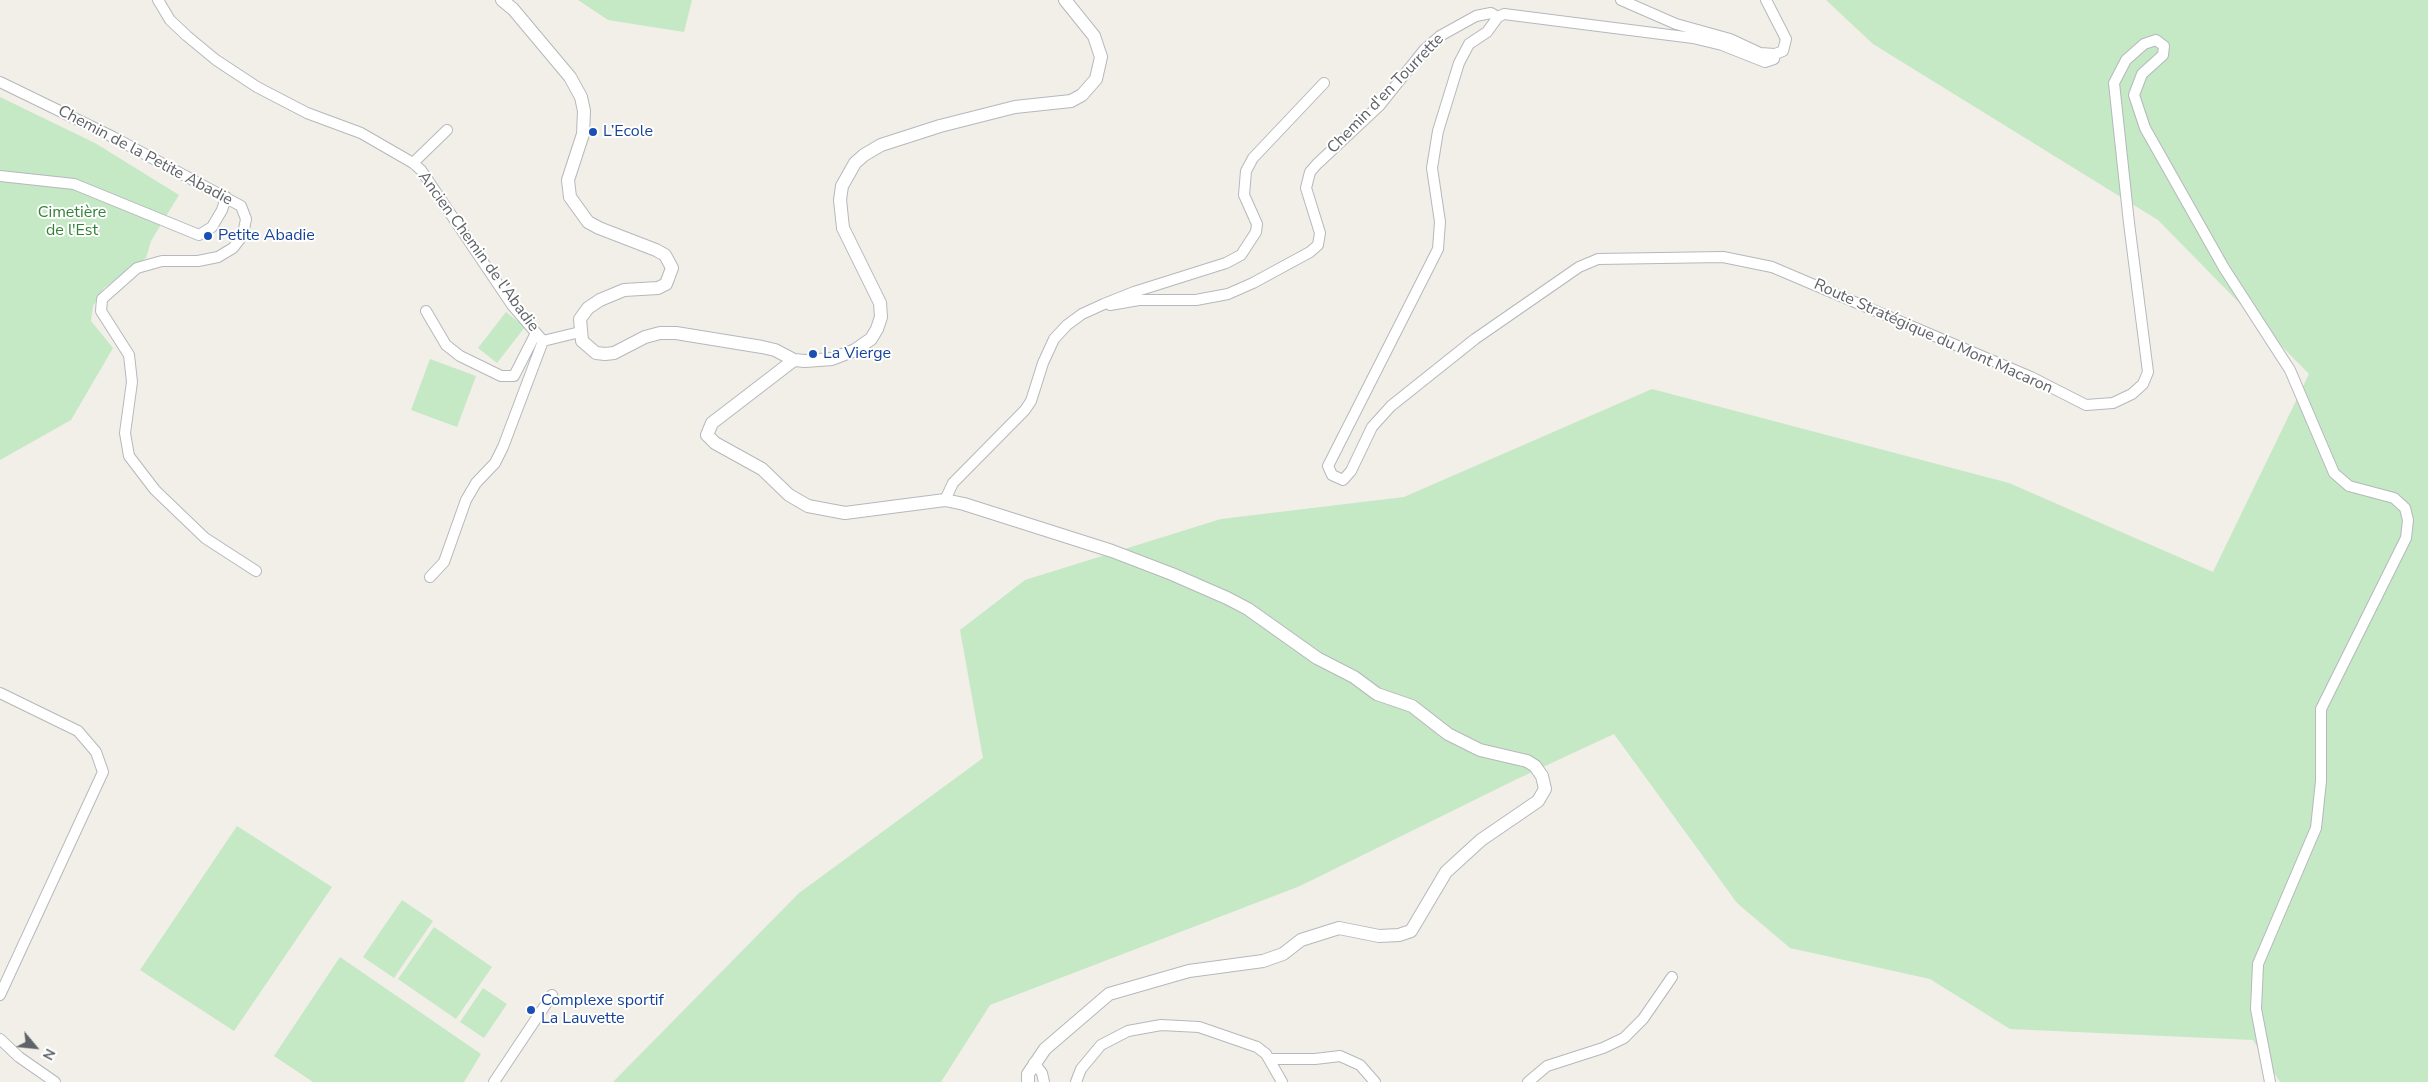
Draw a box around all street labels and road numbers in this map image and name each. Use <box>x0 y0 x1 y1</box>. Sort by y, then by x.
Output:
street label: Chemin d'en Tourrette <box>1324 30 1448 158</box>
street label: Chemin de la Petite Abadie <box>54 102 236 210</box>
street label: Ancien Chemin de l'Abadie <box>413 168 543 336</box>
street label: Route Stratégique du Mont Macaron <box>1811 275 2055 399</box>

